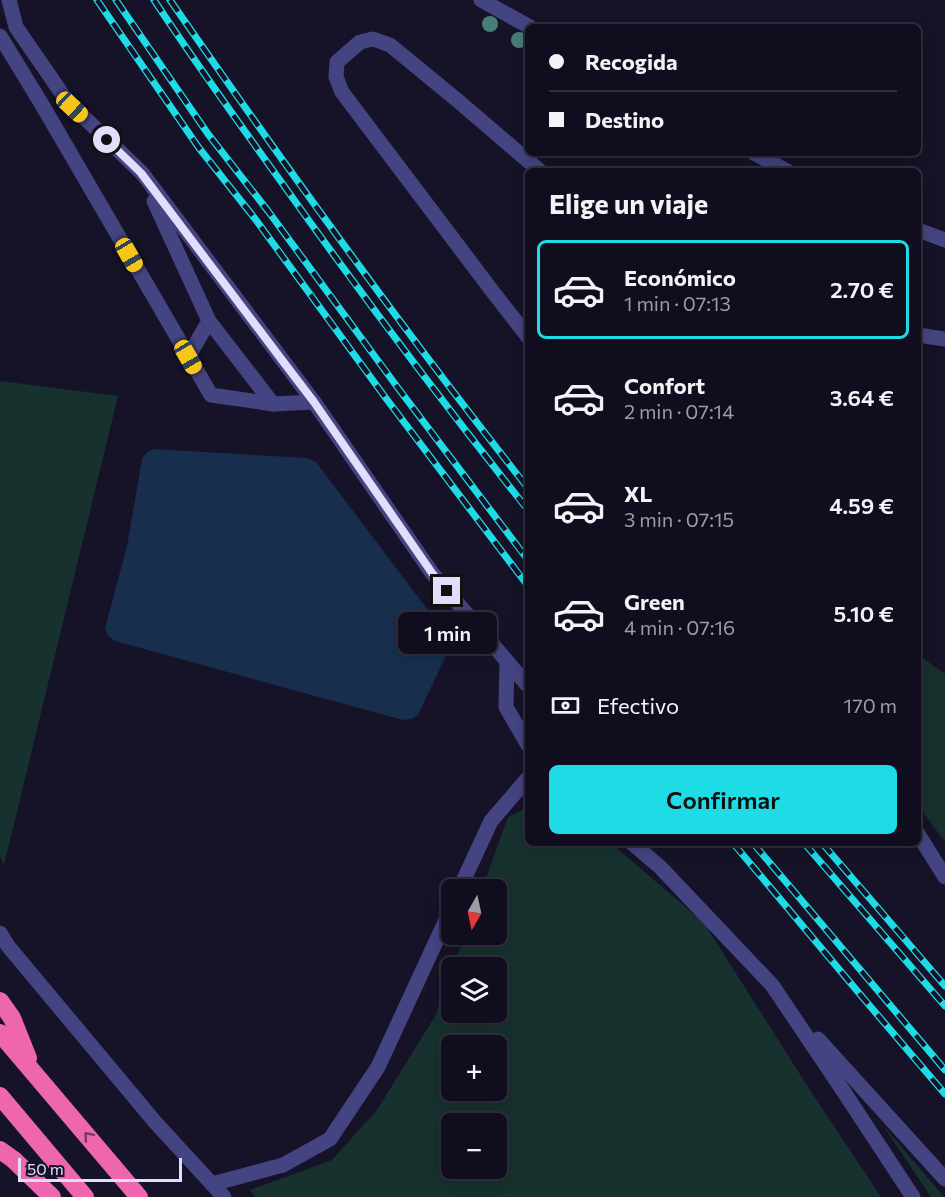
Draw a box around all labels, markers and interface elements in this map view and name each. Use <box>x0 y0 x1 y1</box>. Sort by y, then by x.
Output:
text: Recogida <box>585 48 677 75</box>
car <box>53 88 91 126</box>
text: Destino <box>585 106 664 133</box>
route start <box>93 126 120 153</box>
text: Elige un viaje <box>549 187 708 220</box>
car <box>112 235 146 275</box>
icon: car <box>552 263 606 317</box>
text: Económico <box>624 264 736 291</box>
text: 2.70 € <box>830 276 894 303</box>
text: 1 min · 07:13 <box>624 291 731 315</box>
car <box>171 337 205 377</box>
icon: car <box>552 371 606 425</box>
text: Confort <box>624 372 705 399</box>
text: 3.64 € <box>830 384 894 411</box>
text: 2 min · 07:14 <box>624 399 734 423</box>
icon: car <box>552 479 606 533</box>
text: XL <box>624 480 652 507</box>
text: 4.59 € <box>829 492 894 519</box>
text: 3 min · 07:15 <box>624 507 734 531</box>
route end <box>433 577 460 604</box>
icon: car <box>552 587 606 641</box>
text: Green <box>624 588 685 615</box>
text: 5.10 € <box>834 600 894 627</box>
callout: 1 min <box>398 612 496 654</box>
text: 4 min · 07:16 <box>624 615 735 639</box>
text: 1 min <box>424 621 471 645</box>
icon: cash <box>549 689 582 722</box>
text: Efectivo <box>597 692 679 719</box>
text: 170 m <box>844 693 897 717</box>
button: Confirmar <box>549 765 897 834</box>
north arrow <box>441 879 507 945</box>
map controls <box>441 879 507 1179</box>
button: layers <box>441 957 507 1023</box>
button: + <box>441 1035 507 1101</box>
button: − <box>441 1113 507 1179</box>
one-way arrow <box>84 1132 95 1143</box>
scale bar <box>18 1155 182 1182</box>
text: 50 m <box>27 1159 64 1178</box>

